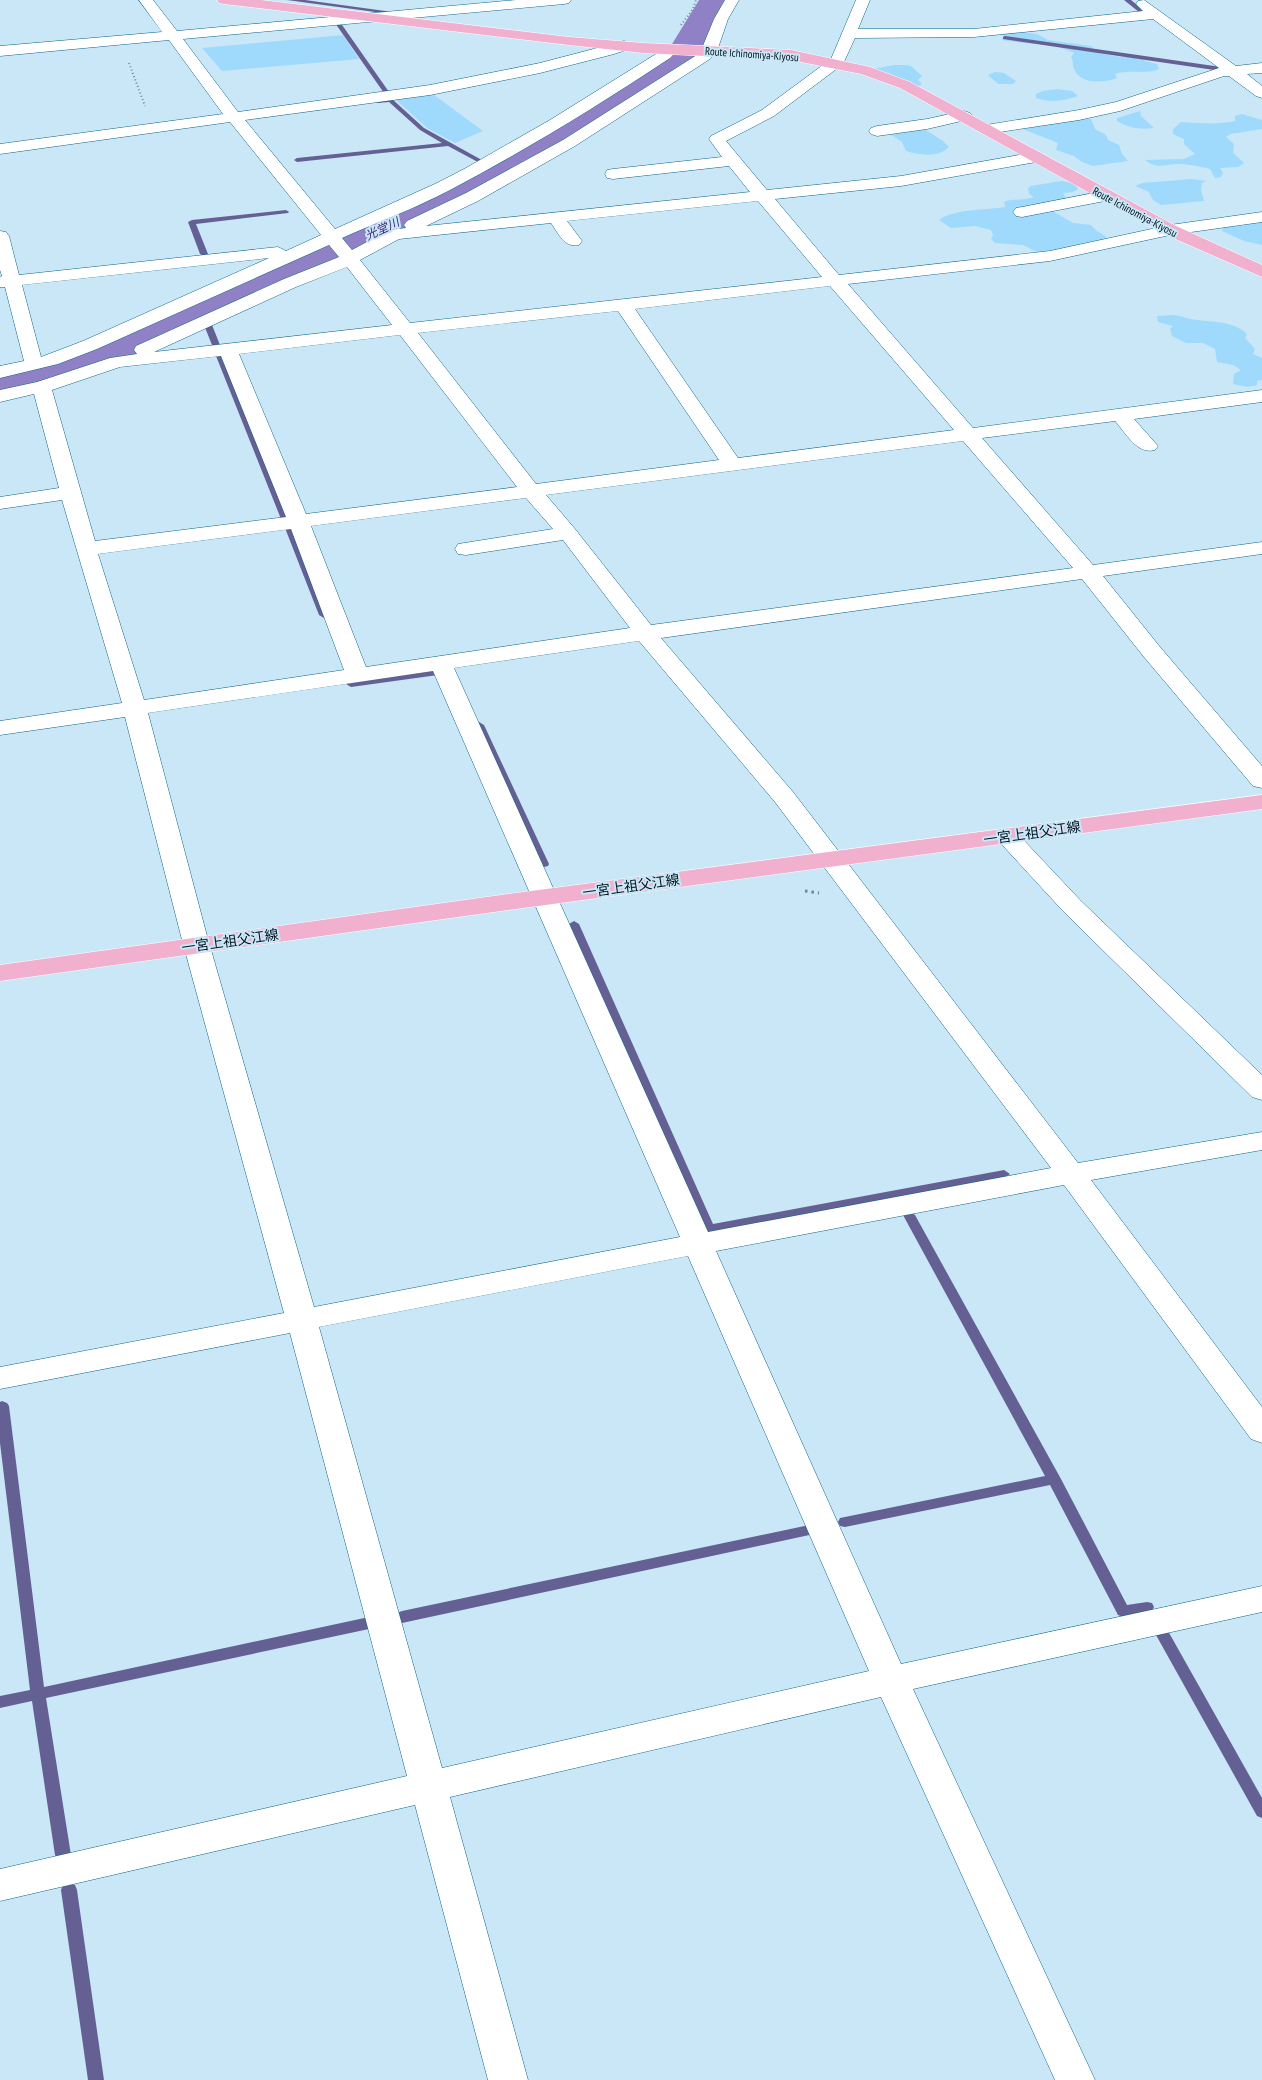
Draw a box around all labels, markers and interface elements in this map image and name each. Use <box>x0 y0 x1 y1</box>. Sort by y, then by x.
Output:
street label: Route Ichinomiya-Kiyosu <box>705 44 800 64</box>
street label: Route Ichinomiya-Kiyosu <box>1090 184 1180 240</box>
water label: 光堂川 <box>362 213 403 243</box>
street label: 一宮上祖父江線 <box>982 817 1082 849</box>
street label: 一宮上祖父江線 <box>581 870 681 902</box>
street label: 一宮上祖父江線 <box>180 925 280 957</box>

